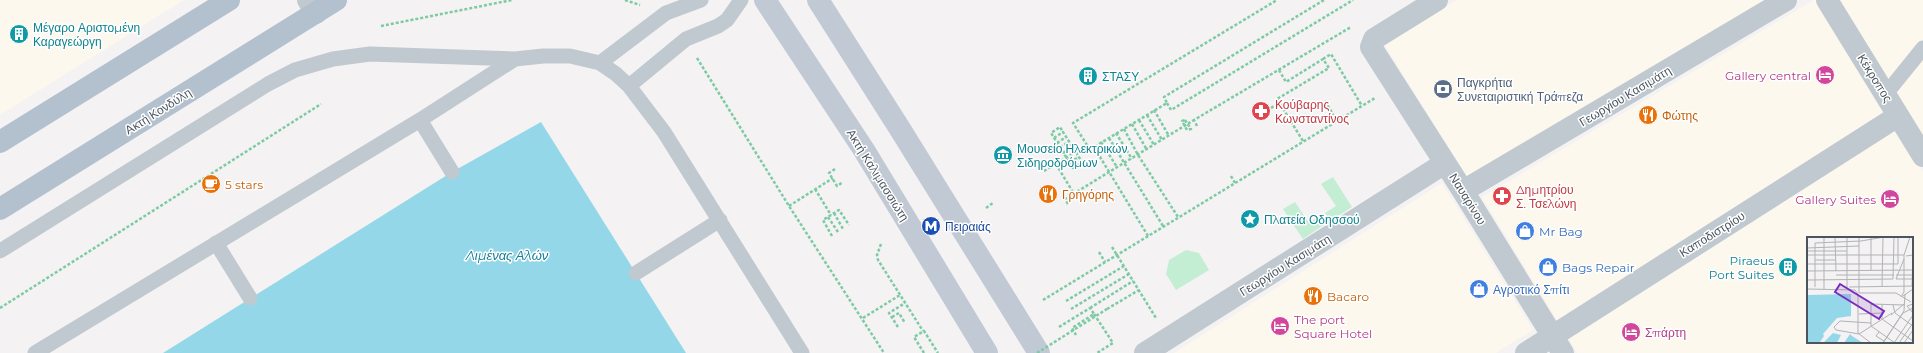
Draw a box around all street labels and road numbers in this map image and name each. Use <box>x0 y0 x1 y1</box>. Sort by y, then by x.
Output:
street label: Κέκροπος <box>1854 51 1896 105</box>
street label: Γεωργίου Κασιμάτη <box>1576 63 1674 129</box>
street label: Ακτή Κονδύλη <box>122 85 194 137</box>
street label: Ακτή Καλιμασσιώτη <box>844 126 912 224</box>
street label: Ναυαρίνου <box>1446 170 1490 228</box>
street label: Καποδιστρίου <box>1676 208 1748 260</box>
street label: Γεωργίου Κασιμάτη <box>1237 231 1333 299</box>

